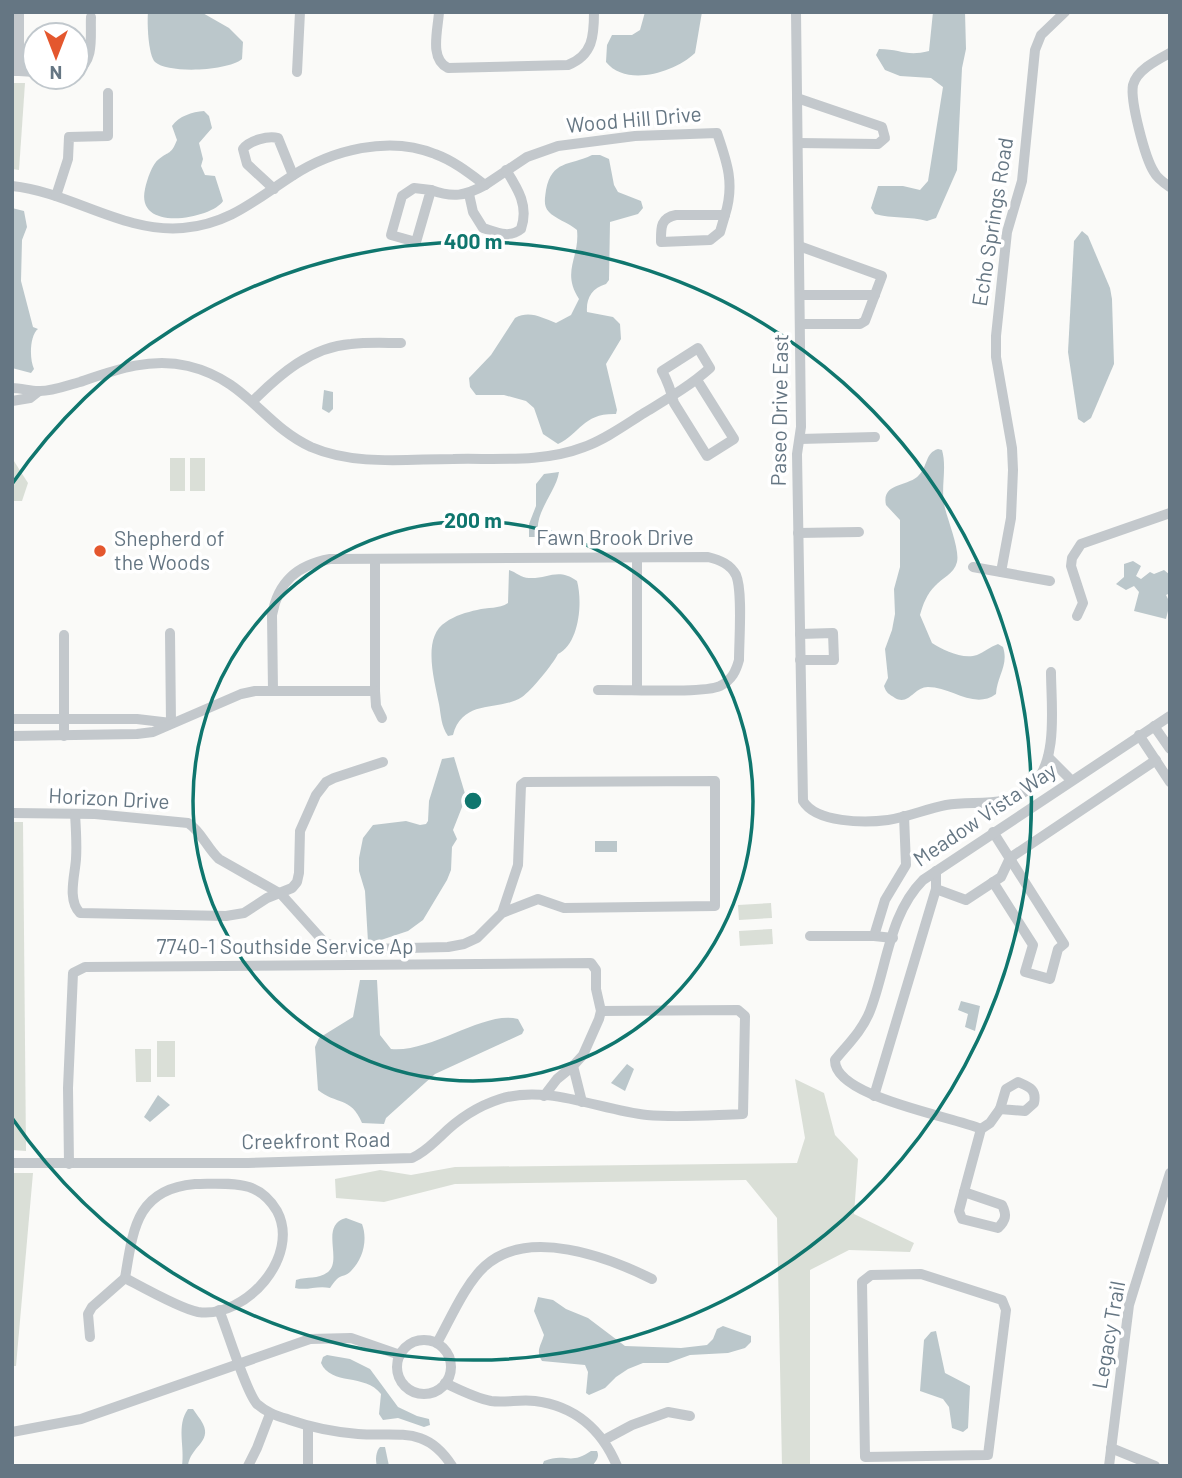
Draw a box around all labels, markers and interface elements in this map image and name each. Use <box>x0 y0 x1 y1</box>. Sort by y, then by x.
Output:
north arrow <box>21 21 91 91</box>
text: N <box>50 62 62 85</box>
street label: Wood Hill Drive <box>565 100 703 137</box>
street label: Echo Springs Road <box>966 136 1017 308</box>
text: 400 m <box>444 228 502 253</box>
street label: Paseo Drive East <box>765 334 792 486</box>
text: 200 m <box>444 507 502 532</box>
street label: Fawn Brook Drive <box>536 524 694 549</box>
place label: Shepherd of the Woods <box>114 525 225 574</box>
marker: Shepherd of the Woods <box>92 543 108 559</box>
street label: Meadow Vista Way <box>908 757 1061 871</box>
street label: Horizon Drive <box>48 782 170 813</box>
centre of rings <box>461 789 485 813</box>
street label: 7740-1 Southside Service Ap <box>157 933 413 958</box>
street label: Creekfront Road <box>241 1126 391 1153</box>
street label: Legacy Trail <box>1086 1279 1129 1391</box>

